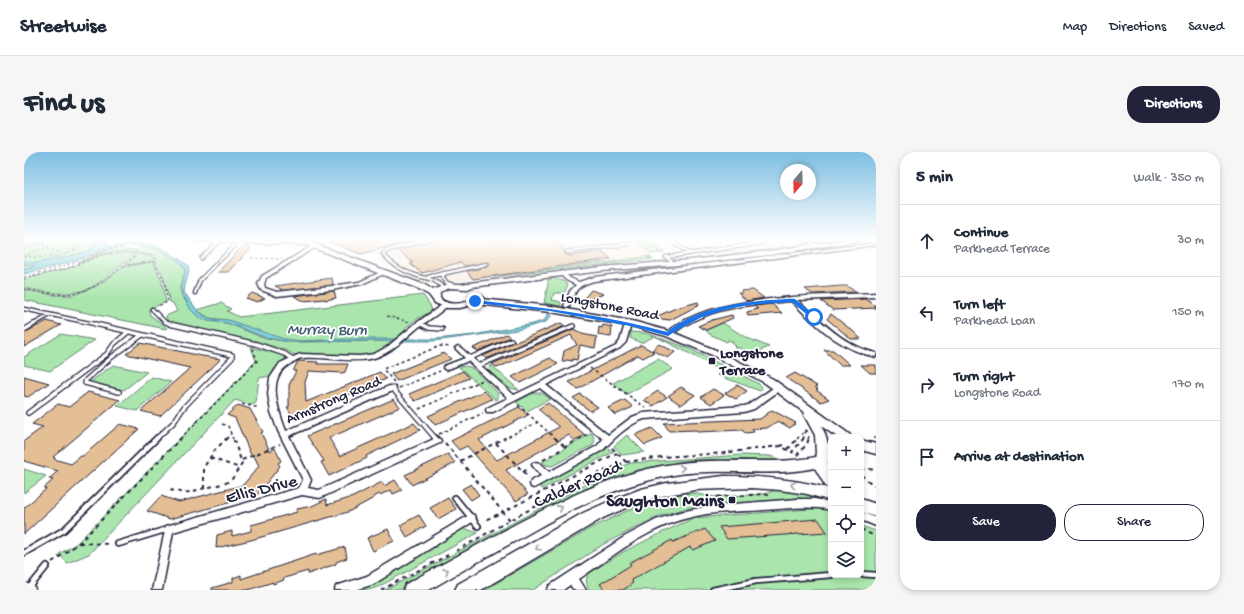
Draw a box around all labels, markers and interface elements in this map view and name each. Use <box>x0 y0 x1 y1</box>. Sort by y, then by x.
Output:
text: Streetwise <box>20 16 106 39</box>
text: Map <box>1063 19 1087 36</box>
text: Directions <box>1109 19 1166 36</box>
text: Saved <box>1188 19 1224 36</box>
button: Directions <box>1127 86 1220 123</box>
text: Find us <box>24 88 104 121</box>
north arrow <box>780 164 816 200</box>
text: 5 min <box>916 168 953 188</box>
text: Walk · 350 m <box>1134 171 1204 186</box>
text: Continue <box>954 224 1008 242</box>
icon: ahead <box>916 230 938 252</box>
text: 30 m <box>1178 233 1204 248</box>
text: Parkhead Terrace <box>954 242 1050 257</box>
street label: Longstone Road <box>559 289 661 326</box>
route end <box>466 292 484 310</box>
text: Turn left <box>954 296 1005 314</box>
icon: left <box>916 302 938 324</box>
text: 150 m <box>1172 305 1204 320</box>
route start <box>805 308 823 326</box>
text: Parkhead Loan <box>954 314 1035 329</box>
water label: Murray Burn <box>287 321 367 342</box>
place label: Longstone Terrace <box>719 345 784 380</box>
marker: Longstone Terrace <box>707 356 717 366</box>
text: Turn right <box>954 368 1014 386</box>
street label: Armstrong Road <box>284 372 385 429</box>
icon: right <box>916 374 938 396</box>
text: 170 m <box>1172 377 1204 392</box>
text: Longstone Road <box>954 386 1040 401</box>
map controls <box>828 434 864 578</box>
button: + <box>828 434 864 470</box>
icon: arrive <box>916 446 938 468</box>
text: Arrive at destination <box>954 448 1084 466</box>
street label: Calder Road <box>531 456 626 514</box>
one-way arrow <box>679 464 686 473</box>
button: − <box>828 470 864 506</box>
street label: Ellis Drive <box>224 471 300 509</box>
one-way arrow <box>790 482 796 490</box>
place label: Saughton Mains <box>606 492 725 513</box>
marker: Saughton Mains <box>727 495 737 505</box>
button: Save <box>916 504 1056 541</box>
button: Share <box>1064 504 1204 541</box>
one-way arrow <box>555 505 563 513</box>
button: locate <box>828 506 864 542</box>
button: layers <box>828 542 864 578</box>
one-way arrow <box>535 544 542 551</box>
one-way arrow <box>442 568 449 576</box>

